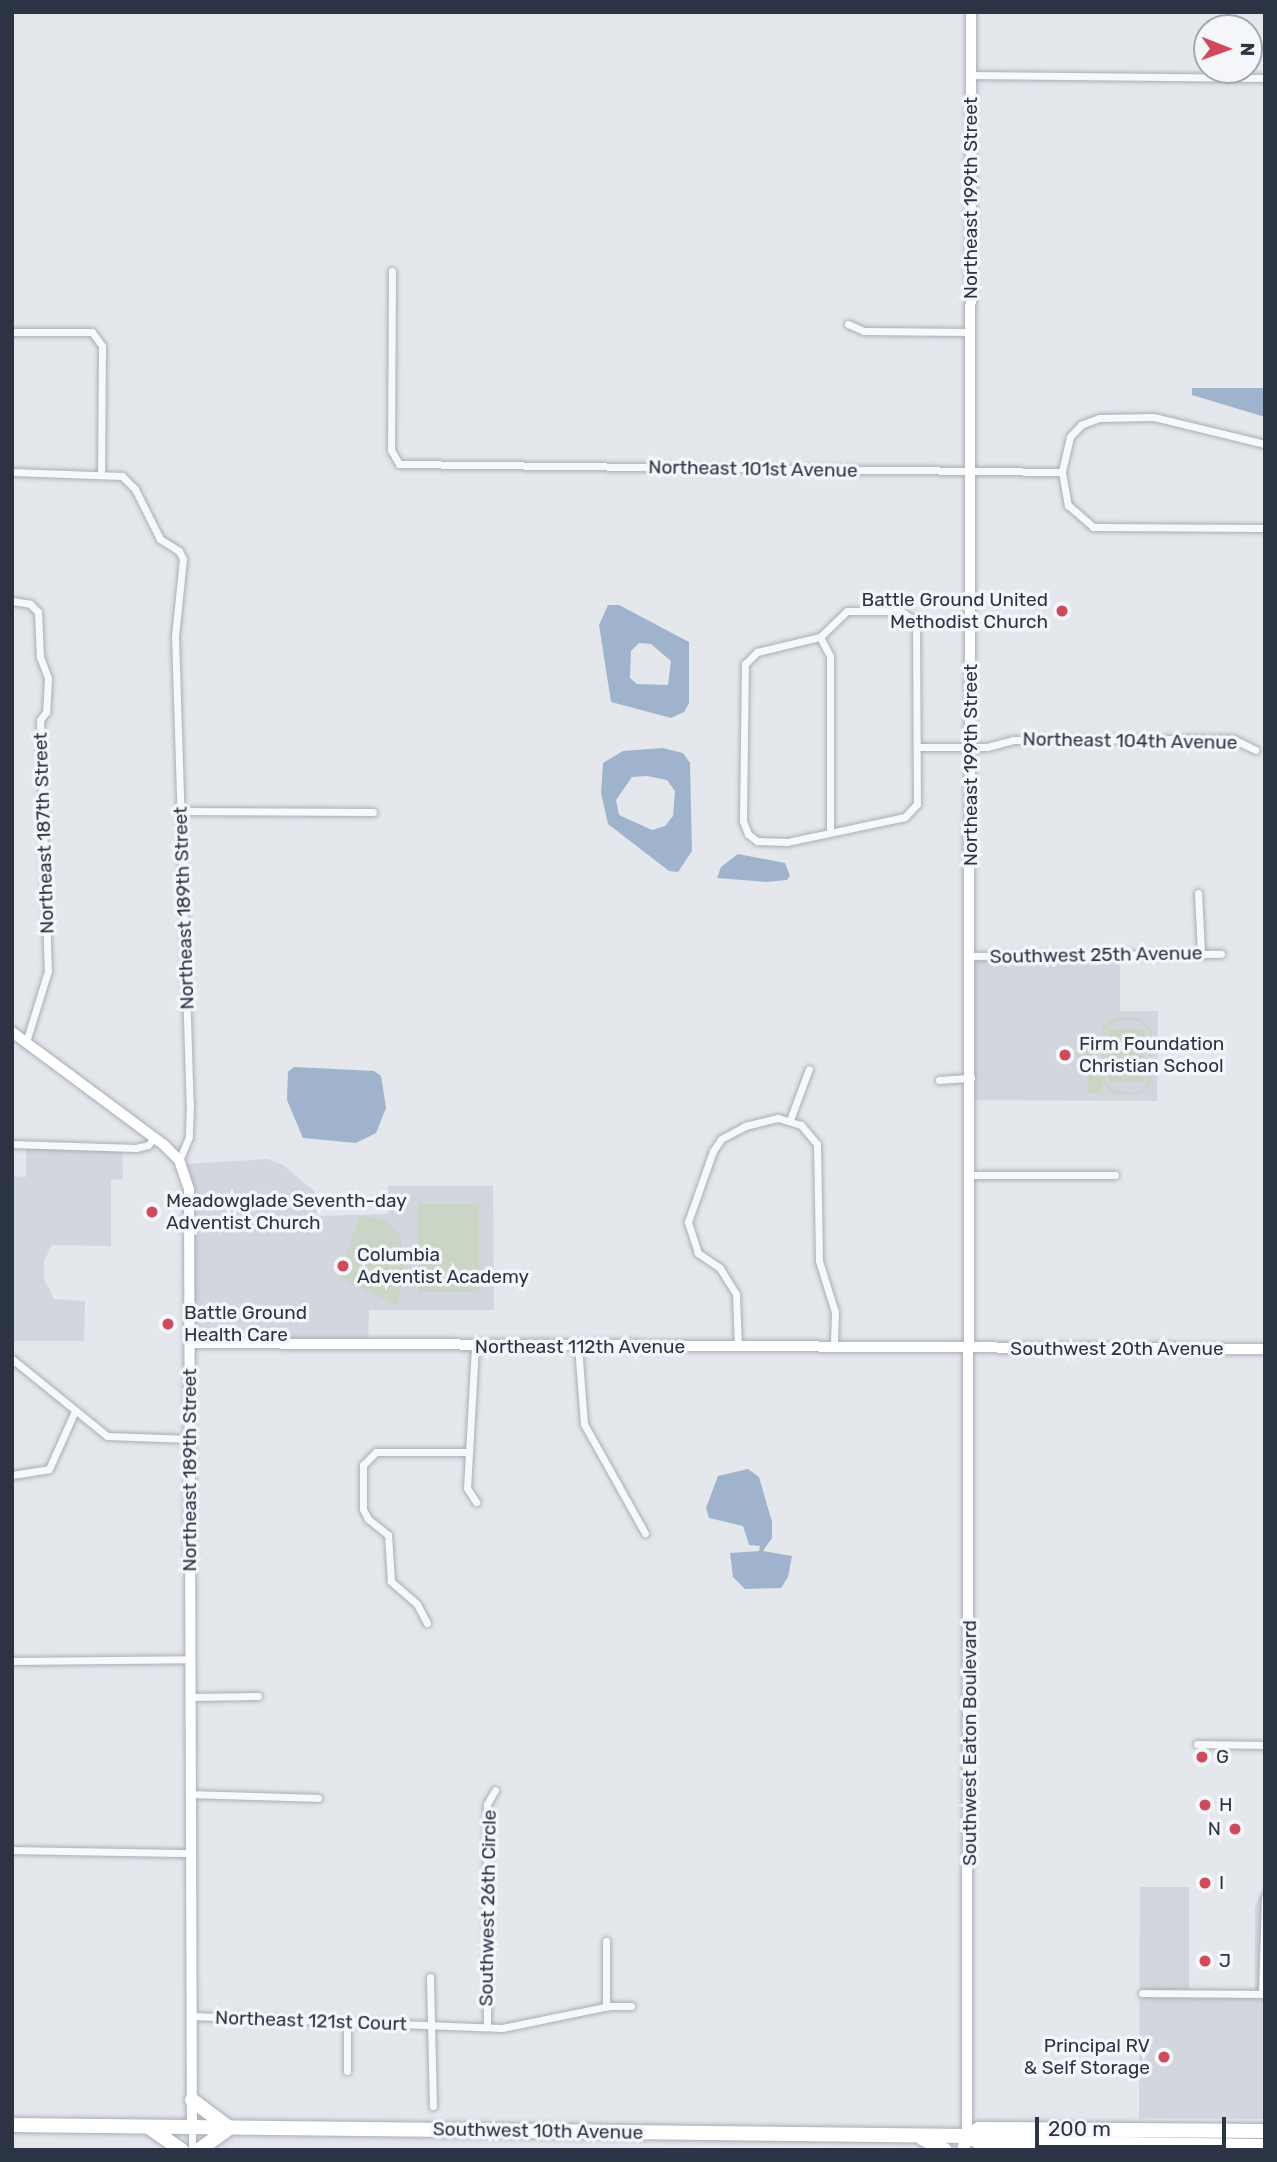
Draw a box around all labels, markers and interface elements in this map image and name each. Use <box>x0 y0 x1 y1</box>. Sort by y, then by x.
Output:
north arrow <box>1193 14 1263 84</box>
text: N <box>1236 42 1259 56</box>
street label: Northeast 199th Street <box>960 97 982 299</box>
street label: Northeast 101st Avenue <box>648 456 858 482</box>
place label: Battle Ground United Methodist Church <box>862 589 1048 633</box>
marker: Battle Ground United Methodist Church <box>1054 603 1070 619</box>
street label: Northeast 199th Street <box>960 664 982 866</box>
street label: Northeast 104th Avenue <box>1022 728 1238 754</box>
street label: Northeast 187th Street <box>29 732 59 934</box>
street label: Northeast 189th Street <box>169 806 199 1010</box>
street label: Southwest 25th Avenue <box>989 942 1203 968</box>
place label: Firm Foundation Christian School <box>1079 1033 1224 1077</box>
marker: Firm Foundation Christian School <box>1057 1047 1073 1063</box>
place label: Meadowglade Seventh-day Adventist Church <box>166 1190 407 1234</box>
marker: Meadowglade Seventh-day Adventist Church <box>144 1204 160 1220</box>
place label: Columbia Adventist Academy <box>357 1244 530 1288</box>
marker: Columbia Adventist Academy <box>335 1258 351 1274</box>
place label: Battle Ground Health Care <box>184 1302 307 1346</box>
marker: Battle Ground Health Care <box>158 1314 178 1334</box>
street label: Northeast 112th Avenue <box>475 1336 685 1358</box>
street label: Southwest 20th Avenue <box>1010 1338 1224 1360</box>
street label: Northeast 189th Street <box>179 1368 201 1572</box>
street label: Southwest Eaton Boulevard <box>959 1620 981 1866</box>
place label: G <box>1216 1746 1229 1768</box>
marker: G <box>1194 1749 1210 1765</box>
place label: H <box>1219 1794 1233 1816</box>
marker: H <box>1197 1797 1213 1813</box>
street label: Southwest 26th Circle <box>475 1809 501 2007</box>
place label: N <box>1208 1818 1221 1840</box>
marker: N <box>1227 1821 1243 1837</box>
place label: I <box>1219 1872 1224 1894</box>
marker: I <box>1197 1875 1213 1891</box>
place label: J <box>1219 1950 1231 1972</box>
marker: J <box>1197 1953 1213 1969</box>
street label: Northeast 121st Court <box>215 2006 407 2036</box>
place label: Principal RV & Self Storage <box>1023 2035 1150 2079</box>
marker: Principal RV & Self Storage <box>1156 2049 1172 2065</box>
scale bar <box>1039 2102 1230 2146</box>
text: 200 m <box>1048 2116 1111 2141</box>
street label: Southwest 10th Avenue <box>432 2118 644 2144</box>

